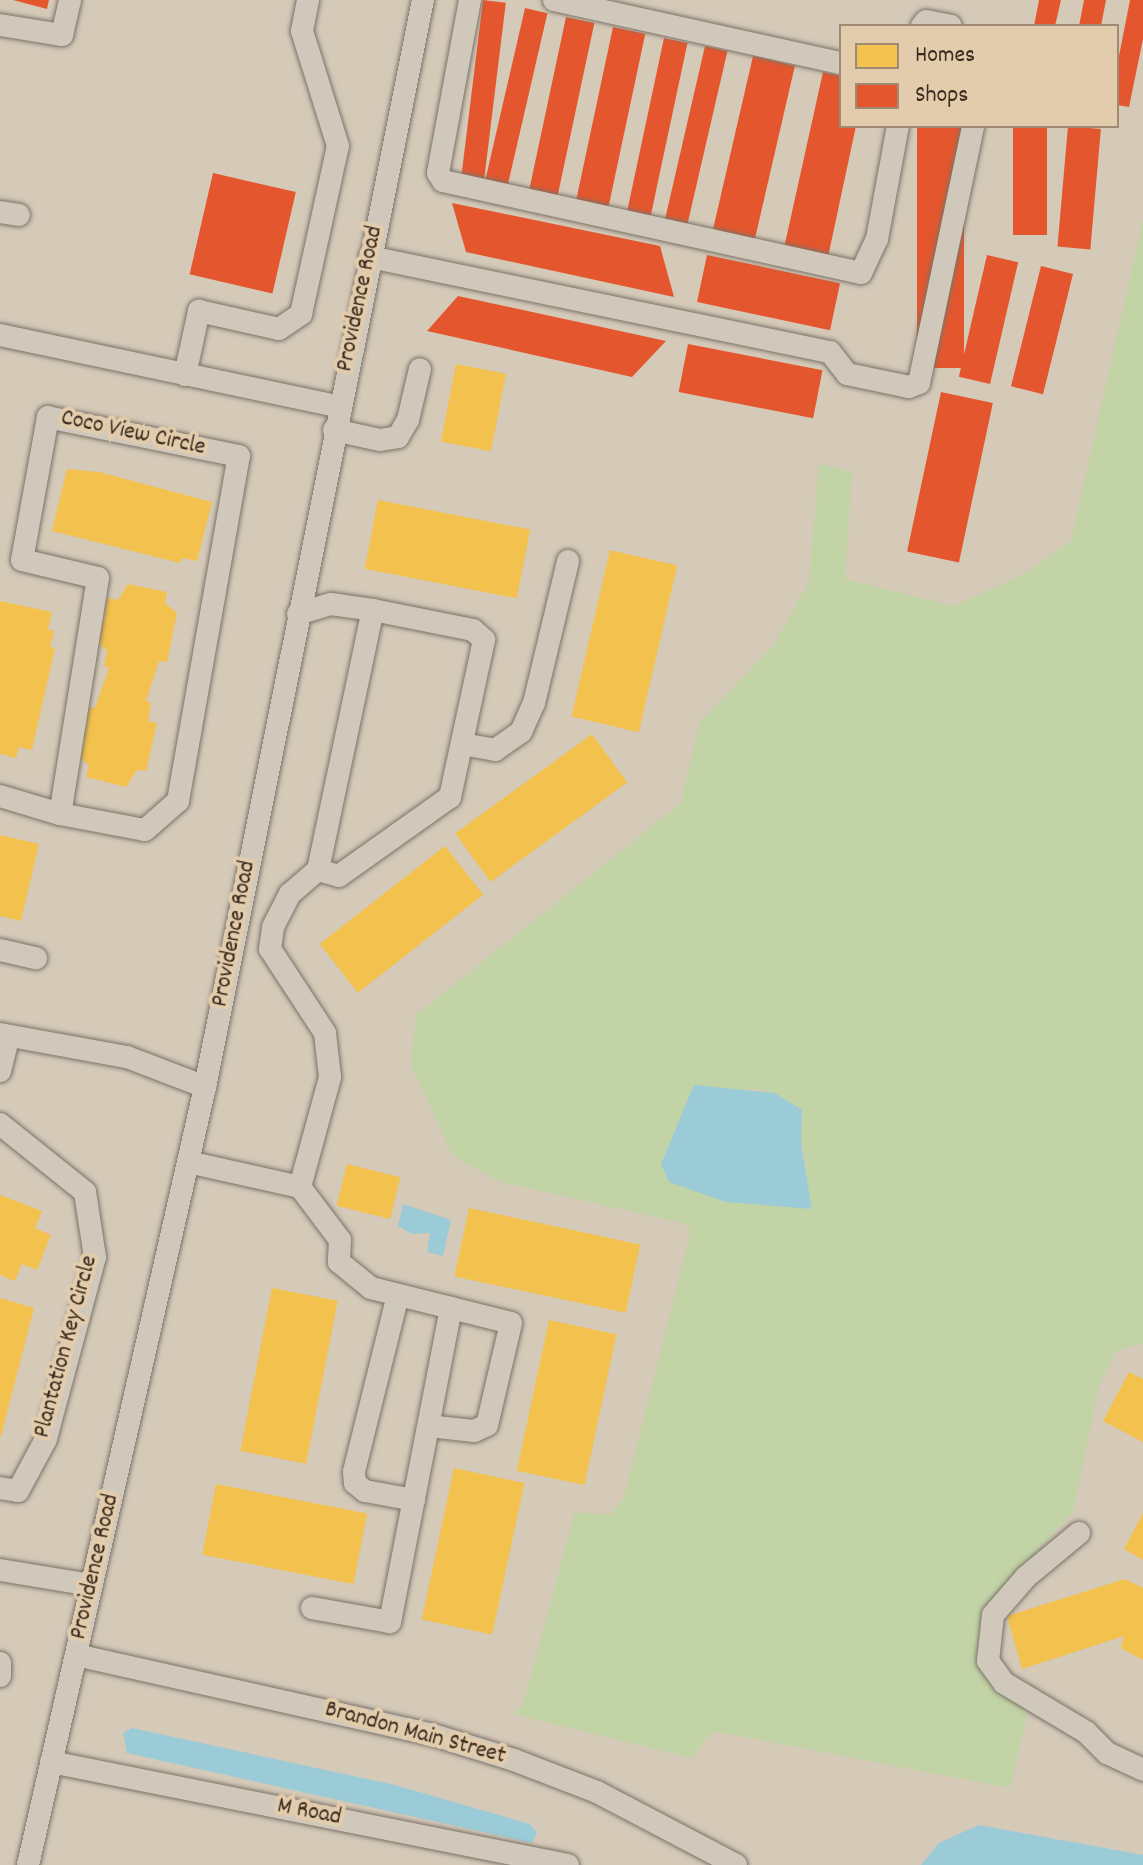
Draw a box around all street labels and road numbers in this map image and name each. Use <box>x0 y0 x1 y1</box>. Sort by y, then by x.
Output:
street label: Providence Road <box>331 223 391 375</box>
street label: Coco View Circle <box>58 405 208 463</box>
street label: Providence Road <box>207 858 263 1010</box>
street label: Plantation Key Circle <box>29 1253 105 1441</box>
street label: Providence Road <box>65 1491 127 1643</box>
street label: Brandon Main Street <box>322 1696 508 1772</box>
street label: M Road <box>275 1793 343 1833</box>

